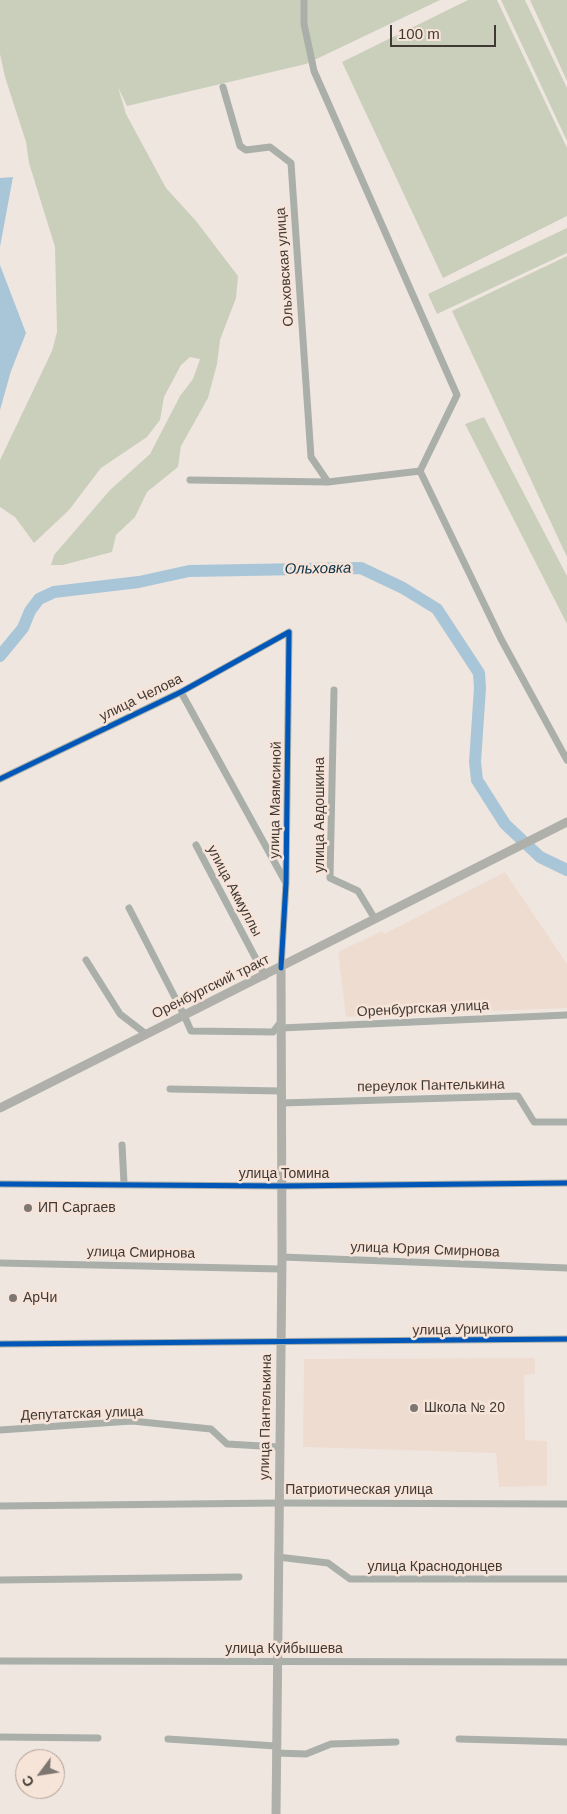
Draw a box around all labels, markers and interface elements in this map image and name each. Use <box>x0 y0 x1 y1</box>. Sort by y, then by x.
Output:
scale bar <box>392 15 498 47</box>
text: 100 m <box>398 25 440 42</box>
street label: Ольховская улица <box>272 207 298 327</box>
water label: Ольховка <box>284 559 352 579</box>
street label: улица Челова <box>97 671 185 725</box>
street label: улица Маямсиной <box>267 741 285 859</box>
street label: улица Авдошкина <box>312 757 328 873</box>
street label: улица Акмуллы <box>203 843 265 939</box>
street label: Оренбургский тракт <box>149 951 273 1023</box>
street label: Оренбургская улица <box>356 997 490 1021</box>
street label: переулок Пантелькина <box>357 1076 505 1096</box>
street label: улица Томина <box>239 1166 329 1182</box>
place label: ИП Саргаев <box>38 1200 116 1216</box>
marker: ИП Саргаев <box>22 1202 34 1214</box>
street label: улица Юрия Смирнова <box>350 1239 500 1261</box>
street label: улица Смирнова <box>87 1244 195 1262</box>
place label: АрЧи <box>23 1290 57 1306</box>
marker: АрЧи <box>7 1292 19 1304</box>
street label: улица Урицкого <box>412 1321 514 1339</box>
street label: улица Пантелькина <box>256 1354 276 1480</box>
place label: Школа № 20 <box>424 1400 505 1416</box>
marker: Школа № 20 <box>408 1402 420 1414</box>
street label: Депутатская улица <box>20 1403 144 1425</box>
street label: Патриотическая улица <box>285 1482 433 1498</box>
street label: улица Краснодонцев <box>367 1559 503 1575</box>
street label: улица Куйбышева <box>225 1641 343 1657</box>
north arrow <box>15 1749 65 1799</box>
text: С <box>19 1773 37 1790</box>

